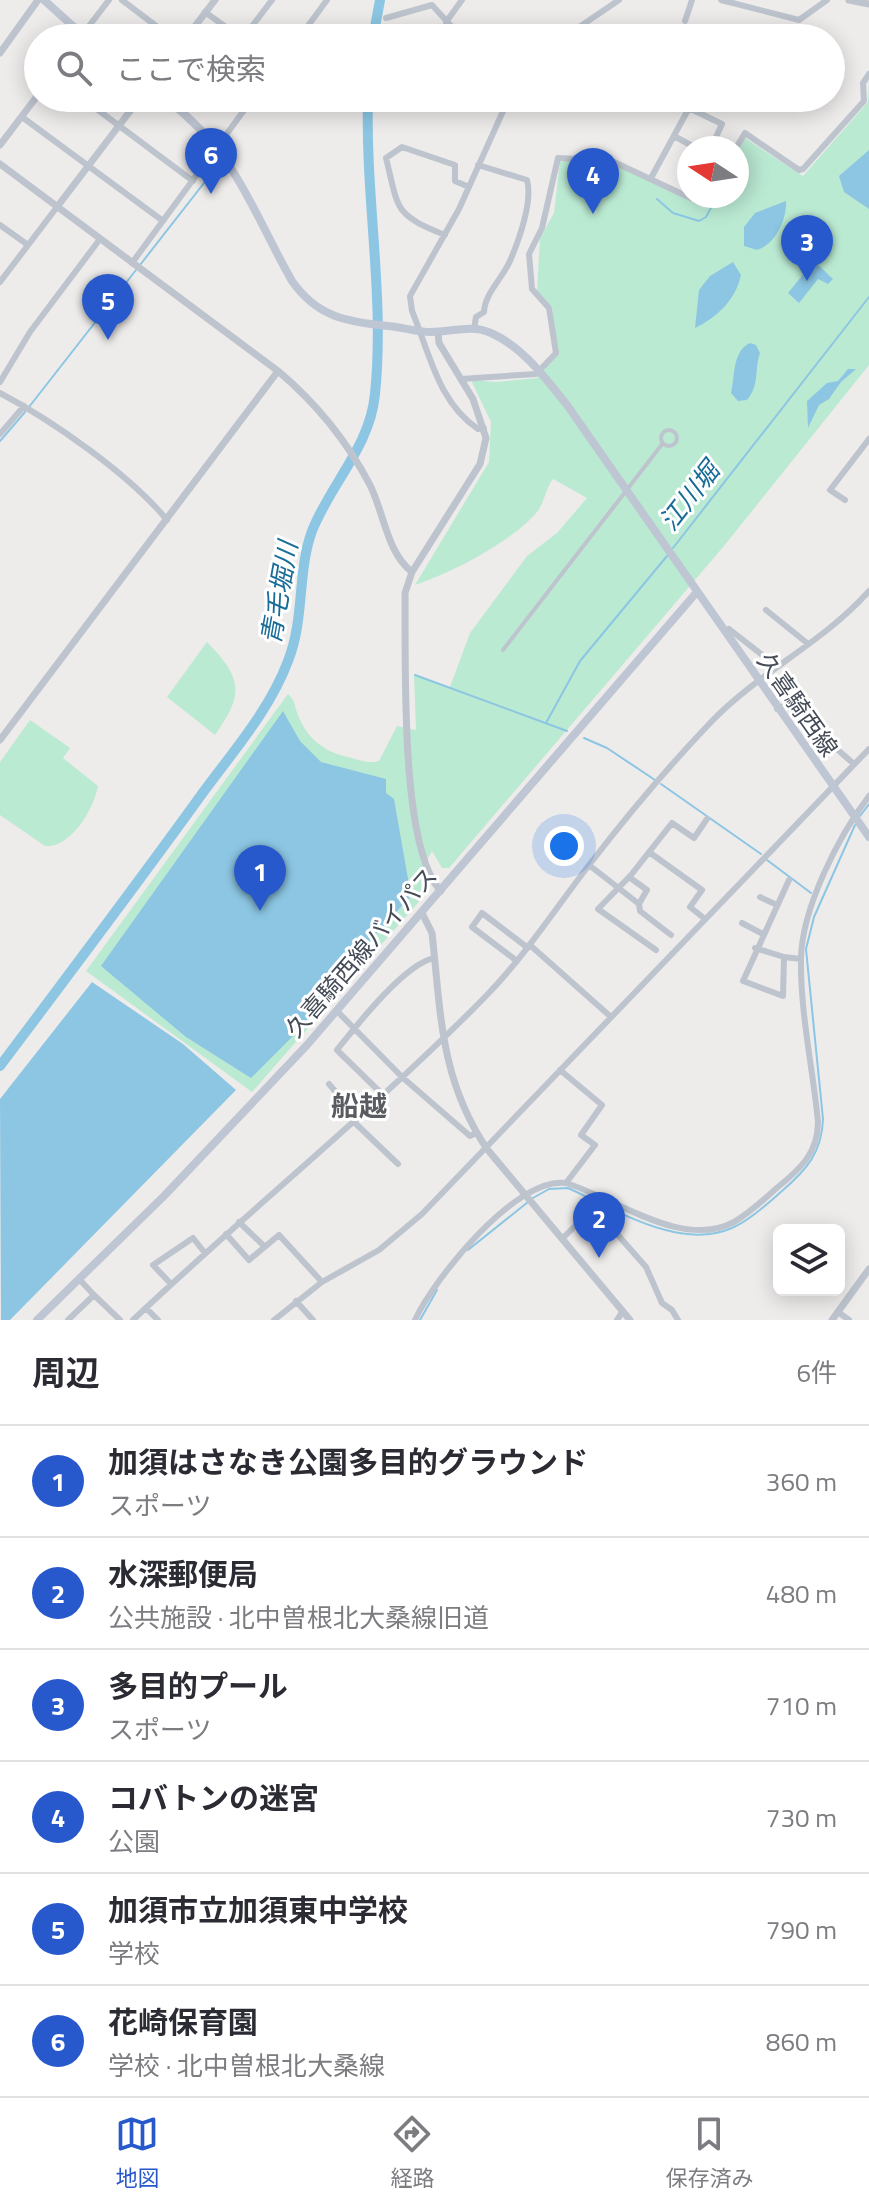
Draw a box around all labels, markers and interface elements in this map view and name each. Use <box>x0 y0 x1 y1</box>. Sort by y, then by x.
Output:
search box <box>24 24 845 112</box>
icon: search <box>52 46 96 90</box>
text: ここで検索 <box>116 46 266 92</box>
pin: 6 <box>185 128 237 194</box>
north arrow <box>677 136 749 208</box>
pin: 4 <box>567 148 619 214</box>
pin: 3 <box>781 215 833 281</box>
pin: 5 <box>82 274 134 340</box>
water label: 江川堀 <box>650 450 731 539</box>
water label: 青毛堀川 <box>251 535 308 648</box>
street label: 久喜騎西線 <box>749 645 847 763</box>
your location <box>544 826 584 866</box>
pin: 1 <box>234 845 286 911</box>
street label: 久喜騎西線バイパス <box>277 859 445 1045</box>
district label: 船越 <box>331 1084 387 1127</box>
pin: 2 <box>573 1192 625 1258</box>
map controls <box>773 1224 845 1296</box>
button: layers <box>773 1224 845 1296</box>
text: 周辺 <box>32 1346 100 1398</box>
text: 6件 <box>796 1353 837 1392</box>
text: 加須はさなき公園多目的グラウンド <box>108 1439 588 1485</box>
text: 1 <box>51 1462 65 1501</box>
text: 360 m <box>766 1462 837 1501</box>
text: スポーツ <box>108 1486 211 1525</box>
text: 水深郵便局 <box>108 1551 258 1597</box>
text: 2 <box>51 1574 65 1613</box>
text: 480 m <box>766 1574 837 1613</box>
text: 公共施設 · 北中曽根北大桑線旧道 <box>108 1598 489 1637</box>
text: 多目的プール <box>108 1663 288 1709</box>
text: 3 <box>51 1686 65 1725</box>
text: 710 m <box>766 1686 837 1725</box>
text: スポーツ <box>108 1710 211 1749</box>
text: コバトンの迷宮 <box>108 1775 319 1821</box>
text: 4 <box>51 1798 65 1837</box>
text: 730 m <box>766 1798 837 1837</box>
text: 公園 <box>108 1822 160 1861</box>
text: 加須市立加須東中学校 <box>108 1887 408 1933</box>
text: 5 <box>51 1910 65 1949</box>
text: 790 m <box>766 1910 837 1949</box>
text: 学校 <box>108 1934 160 1973</box>
text: 花崎保育園 <box>108 1999 258 2045</box>
text: 6 <box>51 2022 65 2061</box>
text: 860 m <box>766 2022 837 2061</box>
text: 学校 · 北中曽根北大桑線 <box>108 2046 385 2085</box>
tab: 地図 <box>115 2112 160 2195</box>
tab: 経路 <box>390 2112 435 2195</box>
tab: 保存済み <box>665 2112 754 2195</box>

